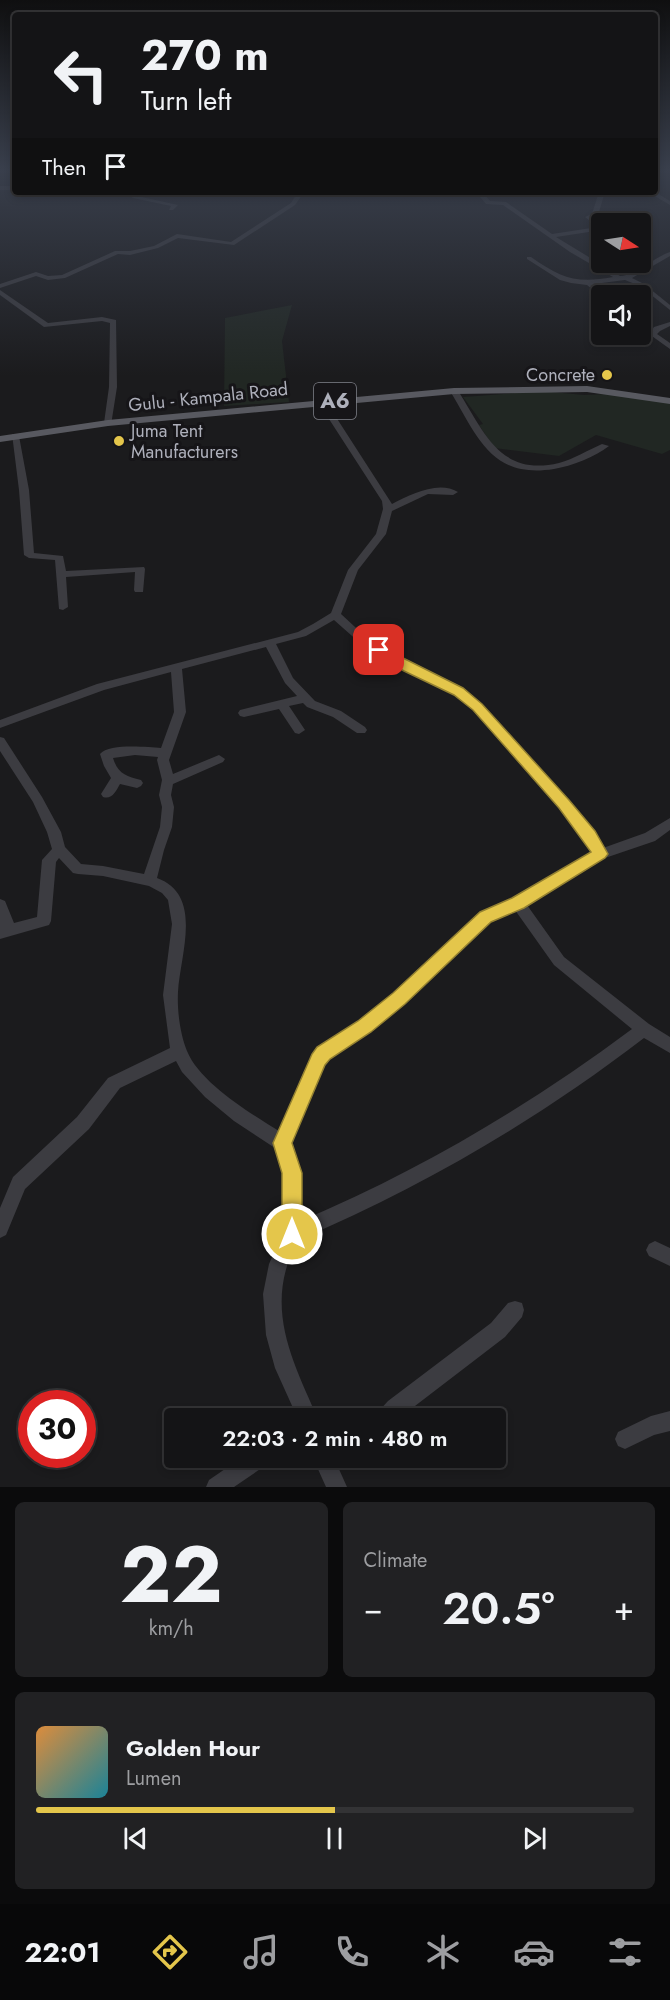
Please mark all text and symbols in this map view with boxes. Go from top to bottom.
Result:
text: 270 m [141,25,269,86]
icon: left [42,36,120,114]
text: Turn left [141,81,231,120]
icon: arrive [99,150,132,183]
text: Then [42,151,87,183]
north arrow [591,213,651,273]
map controls [591,213,651,345]
button: sound [591,285,651,345]
place label: Concrete [526,362,595,388]
marker: Concrete [600,368,614,382]
street label: Gulu - Kampala Road [127,376,289,418]
road number: A6 [314,383,356,419]
place label: Juma Tent Manufacturers [129,418,238,465]
marker: Juma Tent Manufacturers [112,434,126,448]
pin [353,624,404,675]
icon: arrive [362,633,395,666]
position arrow [260,1202,324,1266]
speed limit sign: 30 [18,1390,96,1468]
text: 22:03 · 2 min · 480 m [223,1422,447,1454]
text: 22 [120,1519,222,1631]
text: Climate [364,1546,427,1575]
text: 20.5° [442,1576,555,1641]
text: − [364,1585,383,1632]
text: + [614,1585,634,1632]
text: km/h [149,1614,194,1643]
text: Golden Hour [126,1732,260,1764]
text: Lumen [126,1764,182,1793]
icon: previous [119,1822,152,1855]
icon: pause [318,1822,351,1855]
icon: next [518,1822,551,1855]
icon: directions [149,1931,191,1973]
icon: music [240,1931,282,1973]
icon: phone [331,1931,373,1973]
icon: climate [422,1931,464,1973]
icon: car [513,1931,555,1973]
icon: filters [604,1931,646,1973]
text: 22:01 [24,1933,100,1972]

